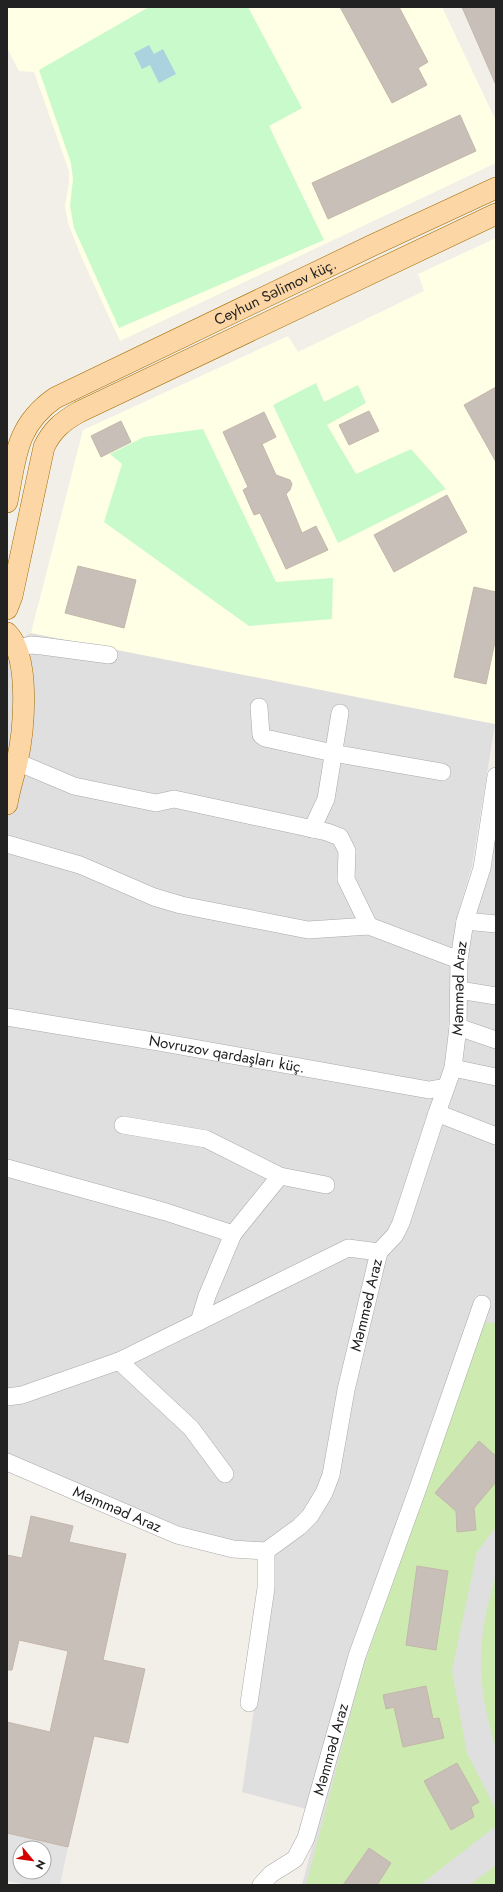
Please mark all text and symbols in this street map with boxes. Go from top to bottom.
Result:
street label: Ceyhun Səlimov küç. [210,253,340,331]
street label: Məmməd Araz [446,939,473,1037]
street label: Novruzov qardaşları küç. [147,1029,307,1079]
street label: Məmməd Araz [345,1256,388,1354]
street label: Məmməd Araz [69,1481,165,1538]
street label: Məmməd Araz [308,1701,354,1798]
north arrow [12,1840,52,1880]
text: N [32,1857,50,1873]

